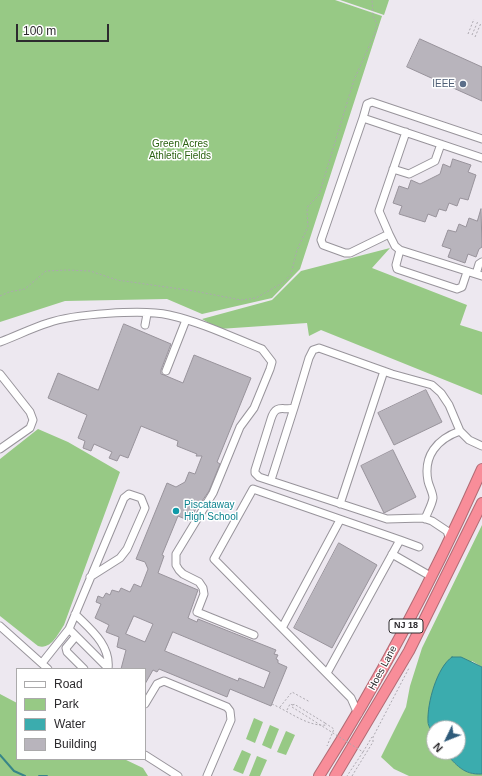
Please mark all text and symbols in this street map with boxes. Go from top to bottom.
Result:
scale bar [18,16,111,42]
text: 100 m [23,24,56,38]
place label: IEEE [432,78,455,90]
marker: IEEE [458,79,468,89]
park label: Green Acres Athletic Fields [149,138,211,162]
place label: Piscataway High School [184,499,238,522]
marker: Piscataway High School [171,506,181,516]
road number: NJ 18 [389,619,423,633]
street label: Hoes Lane [366,644,400,692]
legend [16,668,146,760]
text: Road [54,677,83,691]
text: Park [54,697,79,711]
text: Water [54,717,86,731]
north arrow [426,720,466,760]
text: Building [54,737,97,751]
text: N [431,741,445,755]

